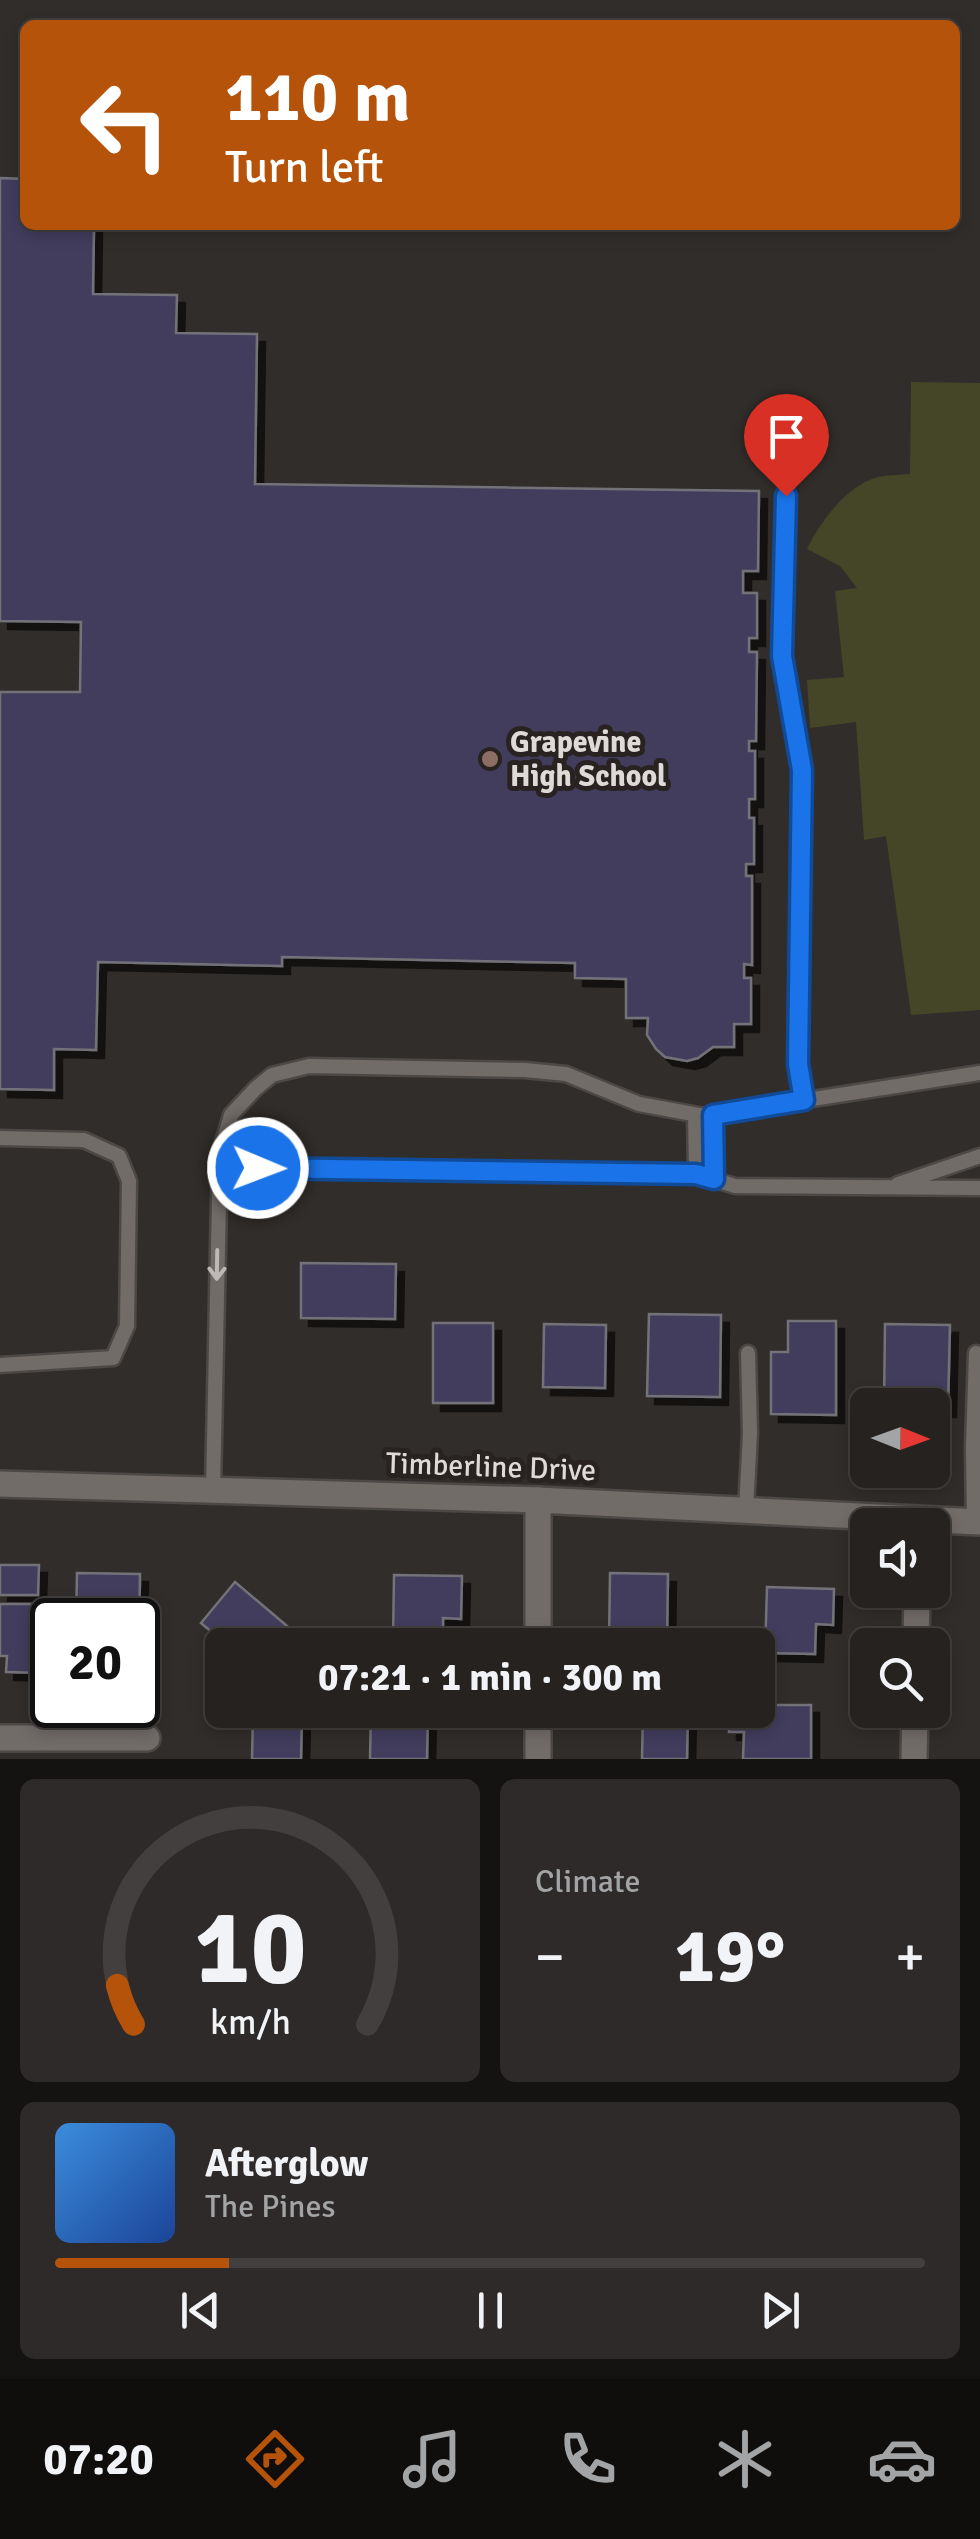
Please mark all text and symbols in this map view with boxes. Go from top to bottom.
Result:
text: 110 m [225,54,410,140]
icon: left [60,60,190,190]
text: Turn left [225,140,384,195]
pin [744,394,829,497]
icon: arrive [759,409,814,464]
place label: Grapevine High School [510,724,666,795]
marker: Grapevine High School [479,748,501,770]
position arrow [206,1116,310,1220]
one-way arrow [207,1249,226,1281]
north arrow [850,1388,950,1488]
map controls [850,1388,950,1728]
street label: Timberline Drive [385,1445,597,1489]
button: sound [850,1508,950,1608]
speed limit sign: 20 [30,1598,160,1728]
button: search [850,1628,950,1728]
text: 07:21 · 1 min · 300 m [318,1654,662,1701]
text: Climate [535,1862,641,1901]
text: 10 [194,1884,306,2012]
text: 19° [675,1910,786,2003]
text: − [535,1923,565,1991]
text: + [895,1923,925,1991]
text: km/h [210,2000,290,2044]
text: Afterglow [205,2140,368,2187]
text: The Pines [205,2187,336,2226]
icon: previous [173,2283,228,2338]
icon: pause [463,2283,518,2338]
icon: next [753,2283,808,2338]
icon: directions [240,2424,310,2494]
icon: music [397,2424,467,2494]
icon: phone [553,2424,623,2494]
icon: climate [710,2424,780,2494]
icon: car [867,2424,937,2494]
text: 07:20 [43,2432,154,2487]

